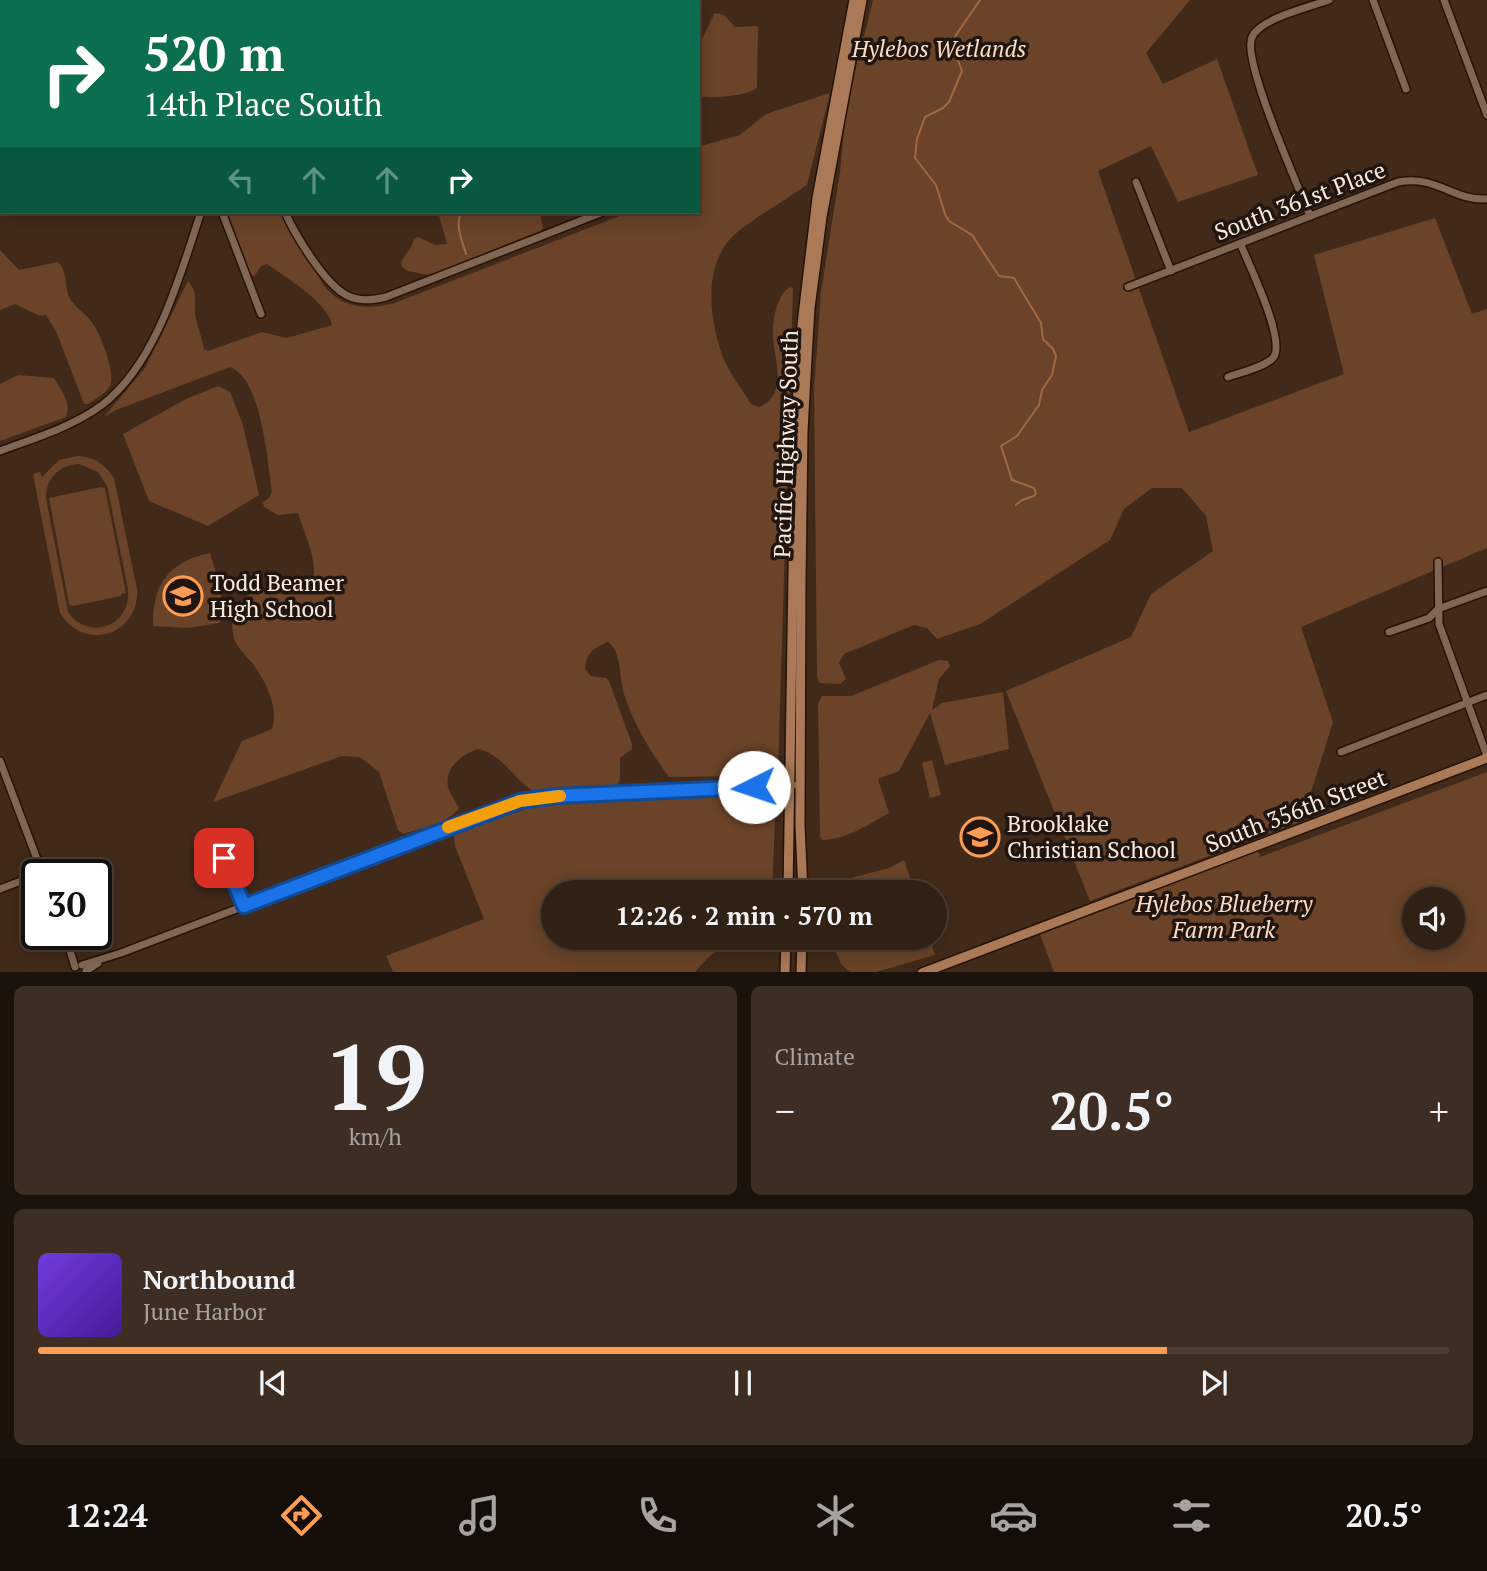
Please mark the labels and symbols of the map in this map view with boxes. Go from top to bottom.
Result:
park label: Hylebos Wetlands [851,33,1026,64]
street label: South 361st Place [1210,154,1390,247]
street label: Pacific Highway South [766,329,805,559]
place label: Todd Beamer High School [210,567,344,624]
school or university icon: Todd Beamer High School [162,575,204,617]
position arrow [717,750,791,824]
street label: South 356th Street [1201,762,1391,859]
place label: Brooklake Christian School [1007,808,1176,865]
school or university icon: Brooklake Christian School [959,816,1001,858]
pin [194,828,254,888]
speed limit sign: 30 [21,859,112,950]
park label: Hylebos Blueberry Farm Park [1135,888,1313,945]

